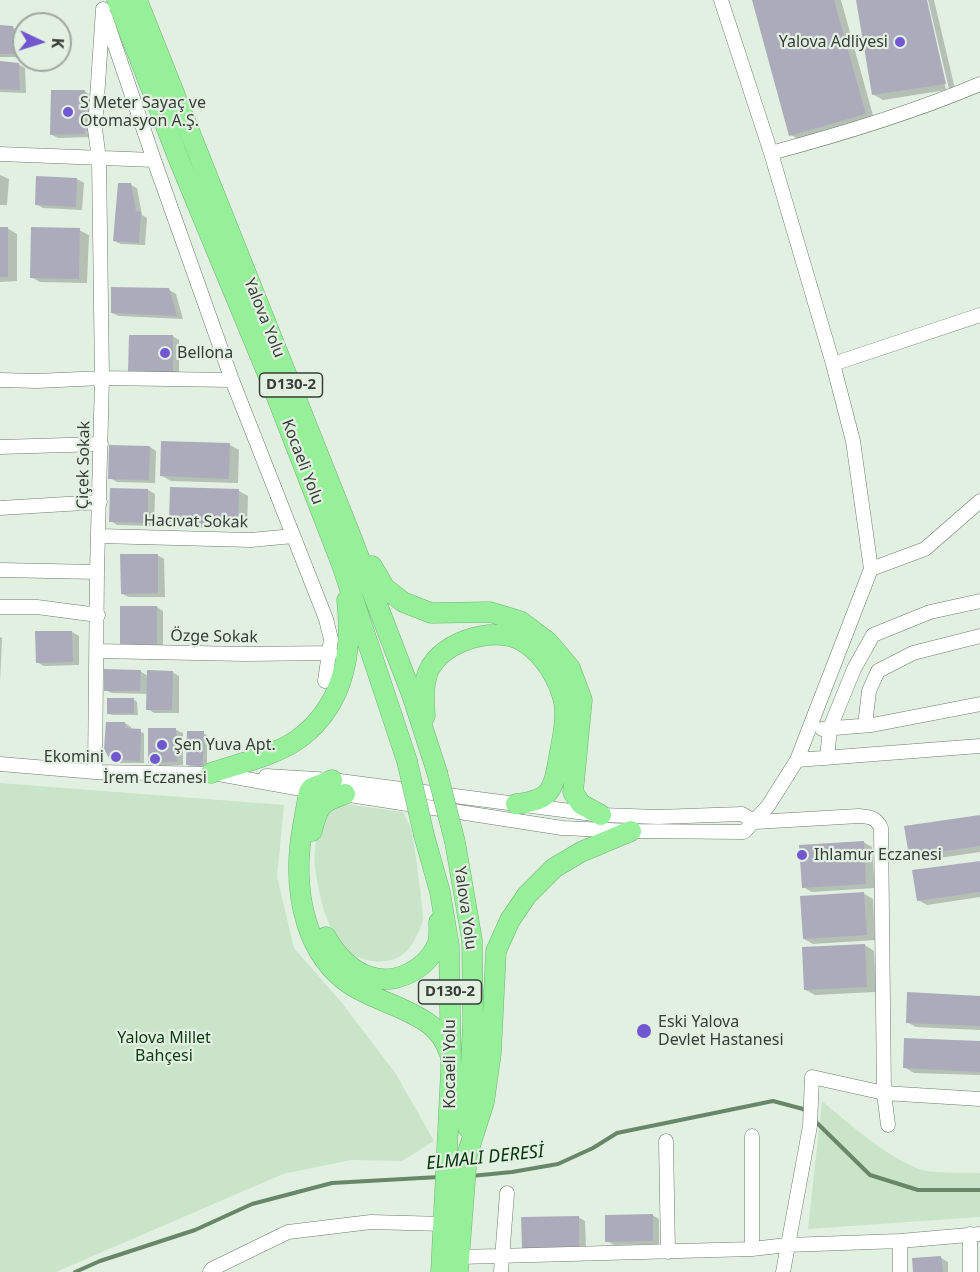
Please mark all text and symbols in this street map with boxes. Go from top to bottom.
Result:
north arrow [12,12,72,72]
place label: Yalova Adliyesi [779,32,888,52]
marker: Yalova Adliyesi [893,35,907,49]
text: K [47,37,69,49]
place label: S Meter Sayaç ve Otomasyon A.Ş. [80,93,206,131]
marker: S Meter Sayaç ve Otomasyon A.Ş. [61,105,75,119]
street label: Yalova Yolu [239,275,289,361]
place label: Bellona [177,343,233,363]
marker: Bellona [158,346,172,360]
road number: D130-2 [260,373,322,397]
street label: Kocaeli̇ Yolu [277,417,327,507]
street label: Çiçek Sokak [74,421,94,509]
street label: Hacıvat Sokak [144,511,248,533]
street label: Özge Sokak [170,627,258,647]
place label: Şen Yuva Apt. [174,735,276,755]
marker: Şen Yuva Apt. [155,738,169,752]
place label: Ekomini [44,747,104,767]
marker: Ekomini [109,750,123,764]
marker: İrem Eczanesi [148,752,162,766]
place label: İrem Eczanesi [103,768,207,788]
place label: Ihlamur Eczanesi [814,845,942,865]
marker: Ihlamur Eczanesi [795,848,809,862]
street label: Yalova Yolu [450,865,480,951]
road number: D130-2 [418,980,482,1004]
place label: Eski Yalova Devlet Hastanesi [658,1012,784,1050]
street label: Kocaeli̇ Yolu [440,1019,460,1109]
marker: Eski Yalova Devlet Hastanesi [635,1022,653,1040]
park label: Yalova Millet Bahçesi [117,1028,211,1066]
water label: ELMALI DERESİ [425,1141,545,1175]

